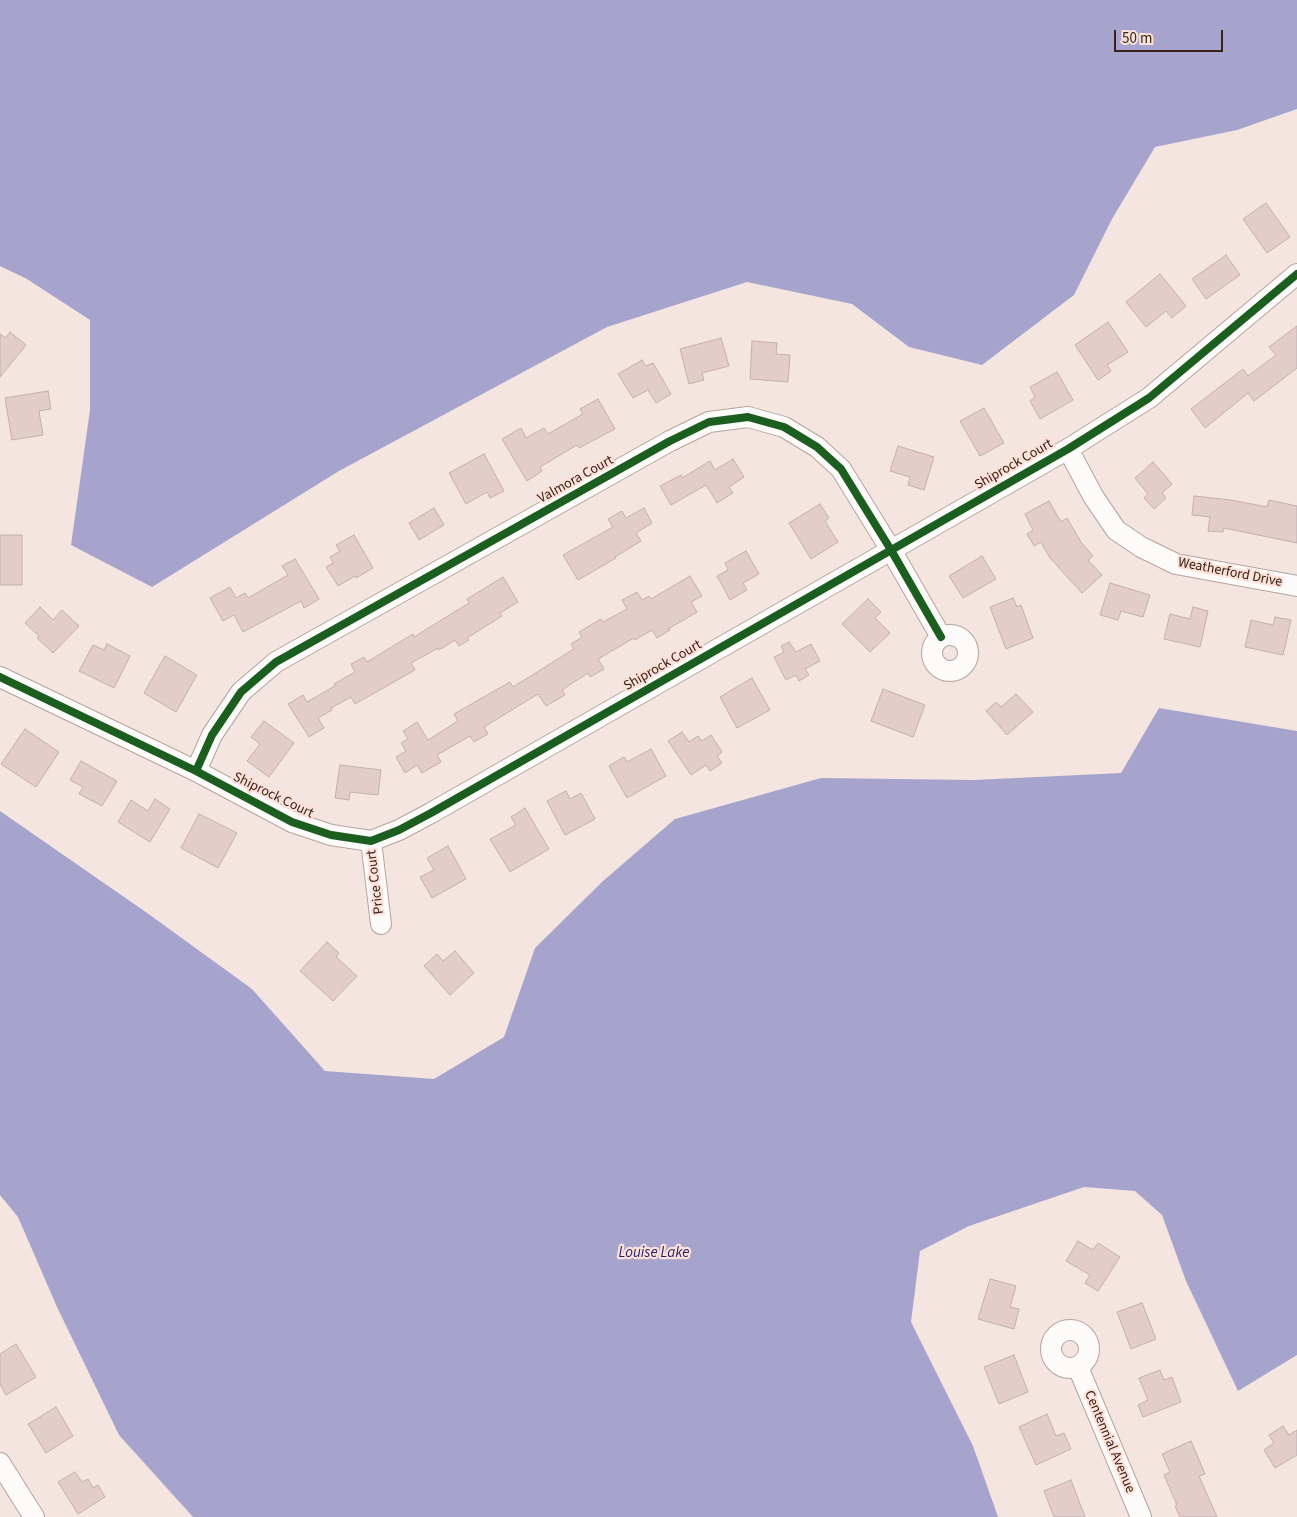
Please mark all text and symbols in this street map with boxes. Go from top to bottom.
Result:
scale bar [1117,20,1226,52]
text: 50 m [1122,28,1152,49]
street label: Shiprock Court [972,436,1056,494]
street label: Valmora Court [535,452,617,508]
street label: Weatherford Drive [1176,555,1284,591]
street label: Shiprock Court [621,637,705,695]
street label: Shiprock Court [230,769,316,823]
street label: Price Court [364,849,388,915]
water label: Louise Lake [619,1245,689,1263]
street label: Centennial Avenue [1080,1388,1138,1496]

